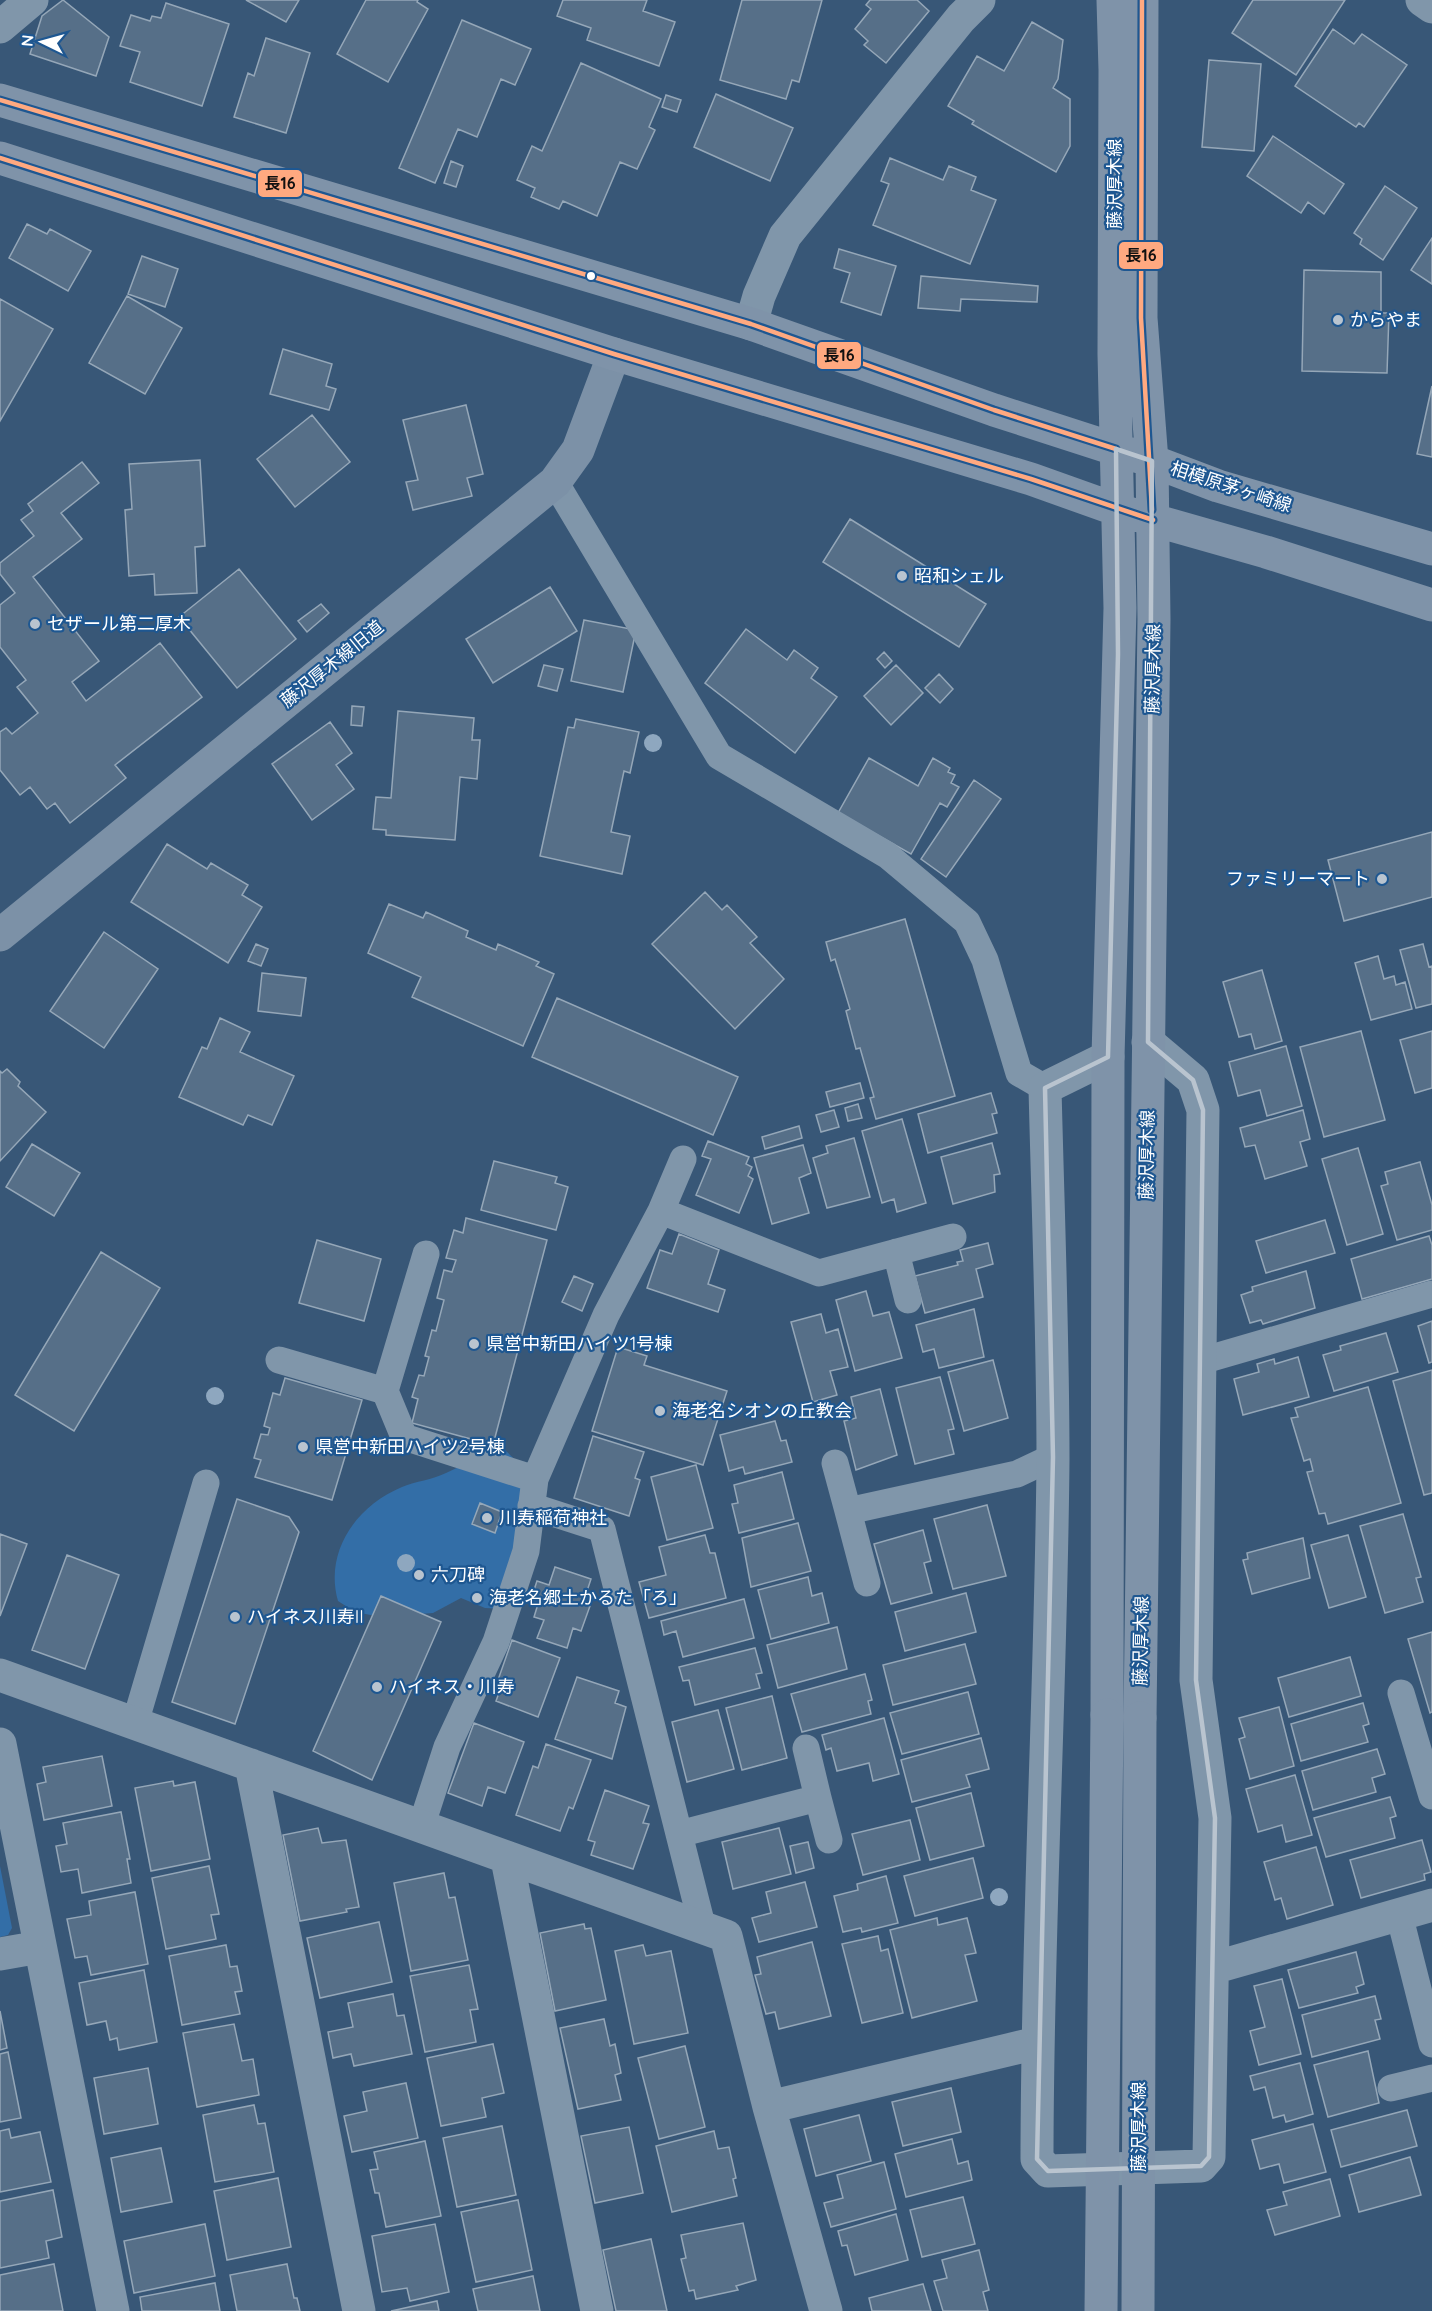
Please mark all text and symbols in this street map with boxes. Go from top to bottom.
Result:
north arrow [12,12,72,72]
text: N [17,34,38,47]
street label: 藤沢厚木線 [1103,139,1126,229]
line badge: 長16 [257,169,303,198]
text: 長16 [264,173,296,193]
line badge: 長16 [1118,241,1164,270]
text: 長16 [1125,245,1157,265]
unlabelled marker [585,270,597,282]
place label: からやま [1350,308,1422,331]
marker: からやま [1331,313,1345,327]
line badge: 長16 [816,341,862,370]
text: 長16 [823,345,855,365]
street label: 相模原茅ヶ崎線 [1168,456,1295,517]
place label: 昭和シェル [914,564,1004,587]
marker: 昭和シェル [895,569,909,583]
place label: セザール第二厚木 [47,612,191,635]
street label: 藤沢厚木線旧道 [275,615,388,712]
marker: セザール第二厚木 [28,617,42,631]
street label: 藤沢厚木線 [1140,624,1165,714]
place label: ファミリーマート [1226,867,1370,890]
marker: ファミリーマート [1375,872,1389,886]
street label: 藤沢厚木線 [1134,1110,1159,1200]
place label: 県営中新田ハイツ1号棟 [486,1332,672,1355]
marker: 県営中新田ハイツ1号棟 [467,1337,481,1351]
place label: 海老名シオンの丘教会 [672,1399,852,1422]
marker: 海老名シオンの丘教会 [653,1404,667,1418]
place label: 県営中新田ハイツ2号棟 [315,1435,505,1458]
marker: 県営中新田ハイツ2号棟 [296,1440,310,1454]
place label: 川寿稲荷神社 [499,1506,607,1529]
marker: 川寿稲荷神社 [480,1511,494,1525]
place label: 六刀碑 [431,1563,485,1586]
marker: 六刀碑 [412,1568,426,1582]
place label: 海老名郷土かるた「ろ」 [489,1586,687,1609]
marker: 海老名郷土かるた「ろ」 [470,1591,484,1605]
street label: 藤沢厚木線 [1128,1596,1153,1686]
place label: ハイネス川寿II [247,1605,364,1628]
marker: ハイネス川寿II [228,1610,242,1624]
place label: ハイネス・川寿 [389,1675,515,1698]
marker: ハイネス・川寿 [370,1680,384,1694]
street label: 藤沢厚木線 [1127,2082,1150,2172]

